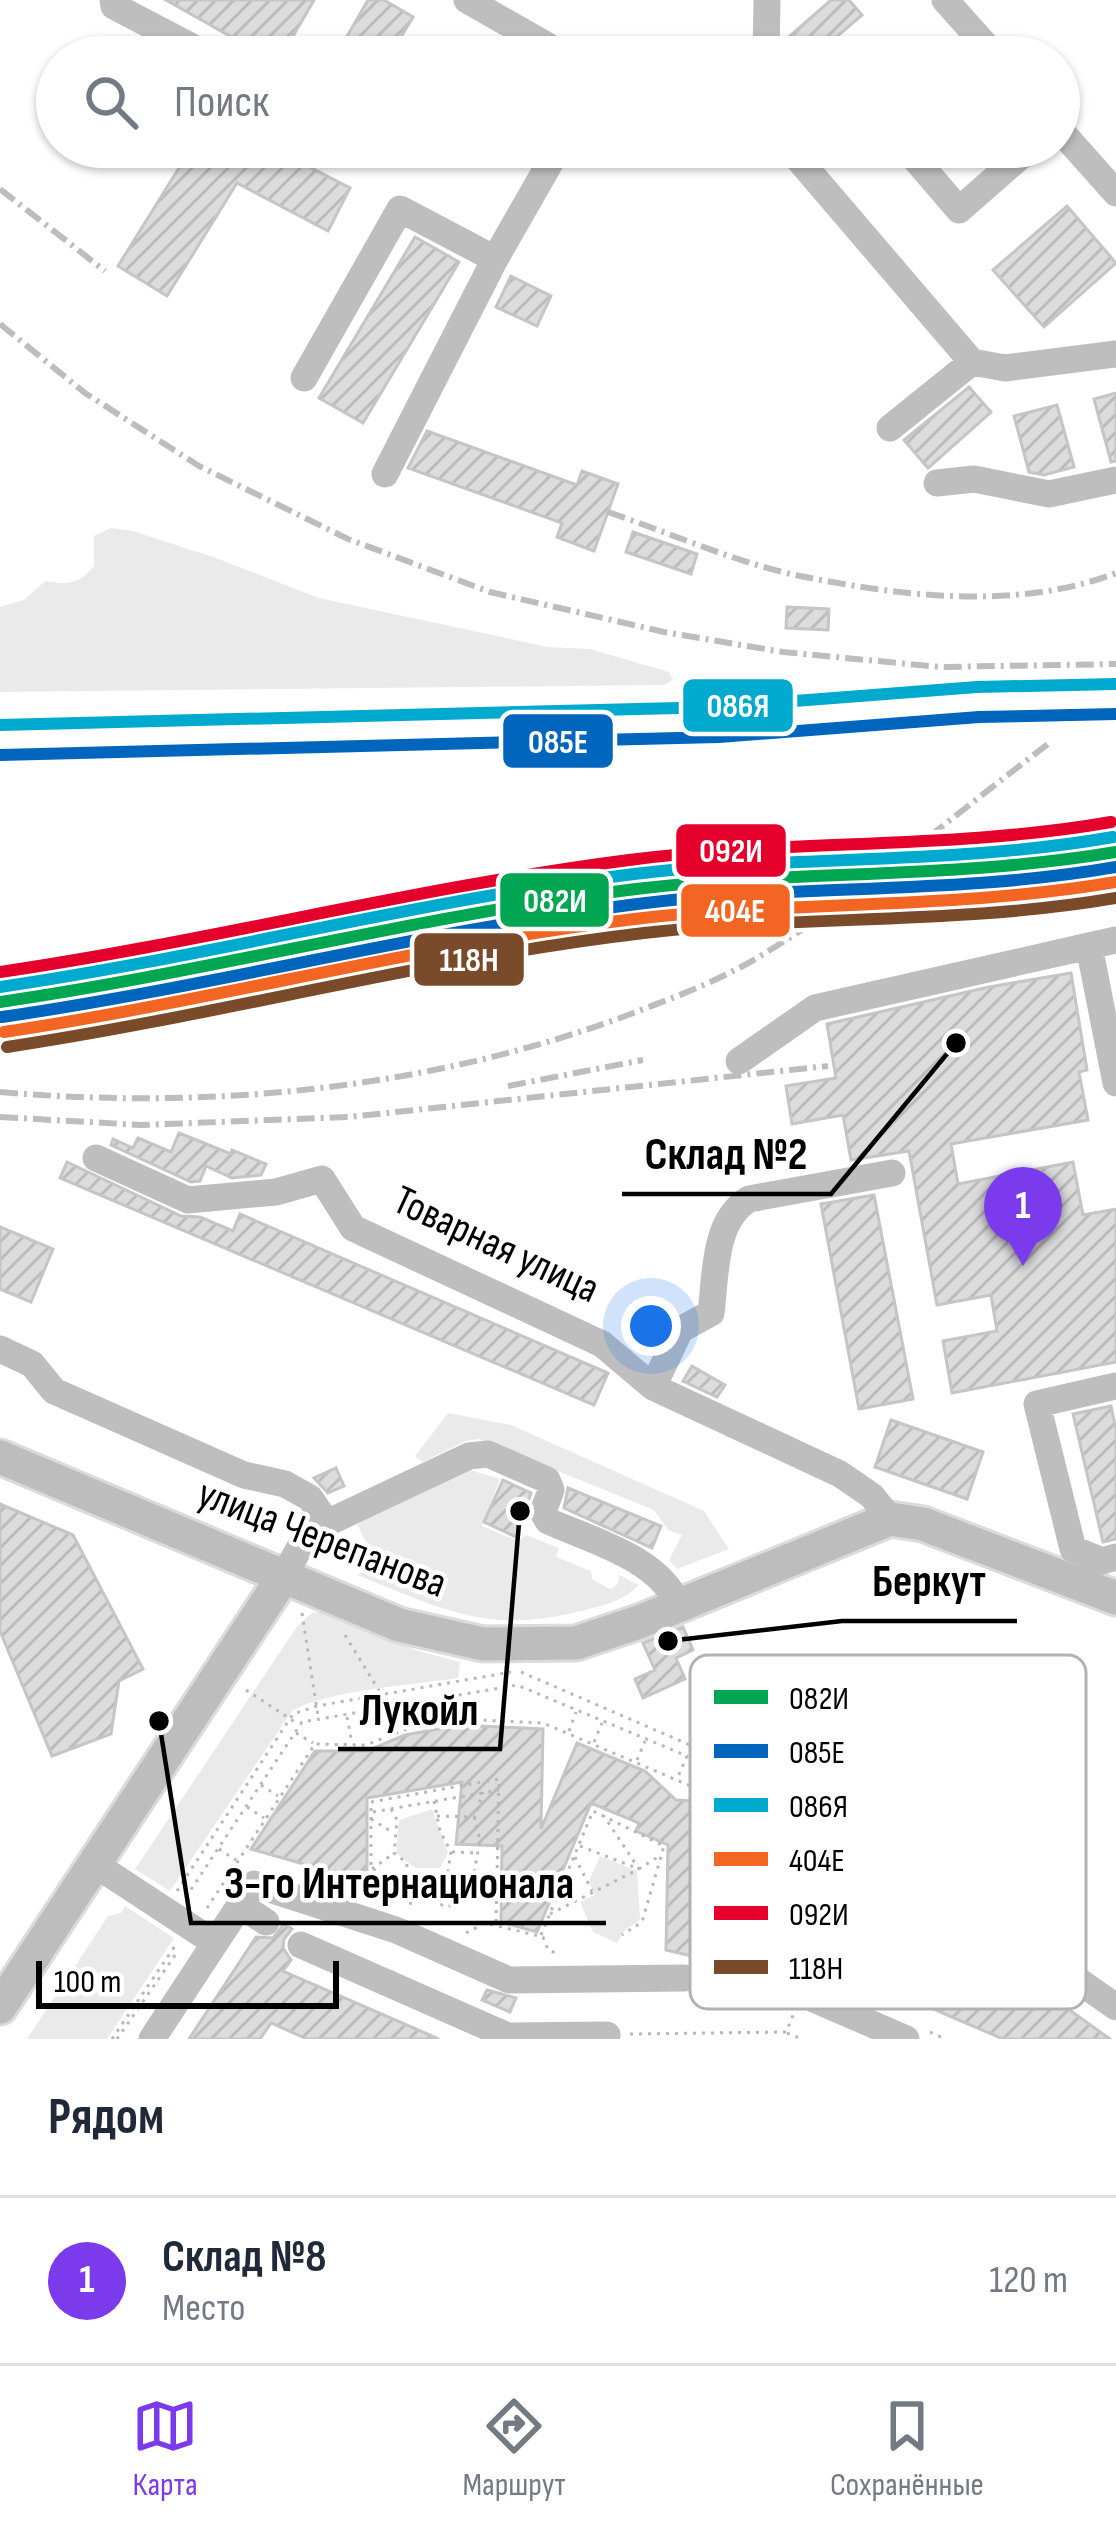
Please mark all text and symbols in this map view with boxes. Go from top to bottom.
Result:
search box [36,36,1080,168]
icon: search [78,69,144,135]
text: Поиск [174,75,269,130]
line badge: 086Я [681,677,795,734]
text: 086Я [707,687,769,727]
line badge: 085Е [501,712,615,770]
text: 085Е [528,723,588,763]
line badge: 092И [674,822,788,879]
text: 092И [699,832,763,872]
line badge: 082И [498,871,611,929]
text: 082И [523,882,587,922]
line badge: 404Е [679,882,792,939]
text: 404Е [705,892,765,932]
line badge: 118Н [412,931,526,988]
text: 118Н [439,941,499,981]
callout: Склад №2 [622,1113,831,1194]
text: Склад №2 [645,1128,807,1183]
pin: 1 [984,1167,1062,1266]
street label: Товарная улица [385,1175,607,1315]
your location [621,1296,681,1356]
street label: улица Черепанова [190,1468,454,1610]
callout: Беркут [842,1540,1017,1621]
text: Беркут [872,1555,986,1610]
legend [690,1655,1086,2009]
callout: Лукойл [338,1668,500,1749]
text: 082И [789,1679,849,1719]
text: Лукойл [360,1684,479,1739]
text: 085Е [789,1733,845,1773]
text: 086Я [789,1787,848,1827]
text: 404Е [789,1841,845,1881]
callout: 3-го Интернационала [191,1842,606,1923]
text: 3-го Интернационала [224,1857,574,1912]
text: 092И [789,1895,849,1935]
text: 118Н [789,1949,843,1989]
scale bar [36,1955,339,2008]
text: 100 m [54,1962,121,2002]
text: Рядом [48,2087,164,2148]
text: Склад №8 [162,2230,326,2285]
text: 1 [79,2257,95,2304]
text: 120 m [989,2257,1068,2304]
text: Место [162,2285,246,2332]
tab: Карта [132,2393,198,2505]
tab: Маршрут [462,2393,566,2505]
tab: Сохранённые [830,2393,984,2505]

